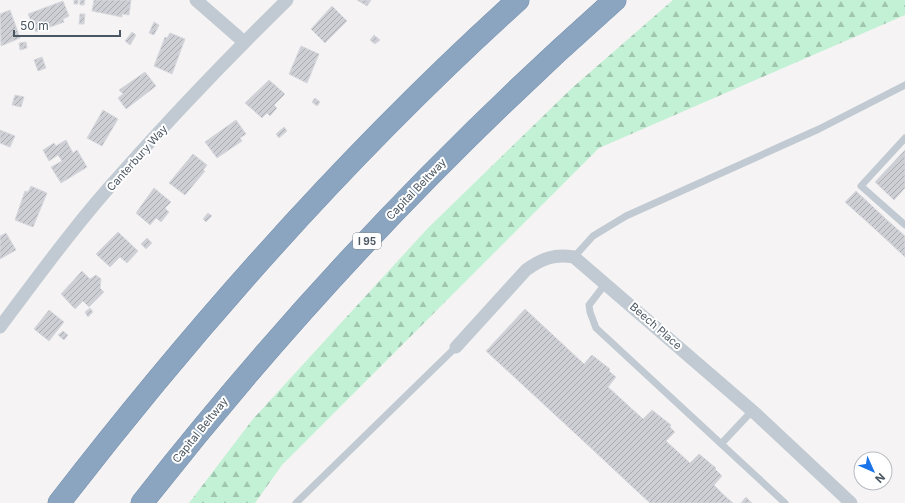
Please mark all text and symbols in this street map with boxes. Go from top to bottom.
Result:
scale bar [14,12,120,38]
text: 50 m [20,18,49,33]
street label: Canterbury Way [104,122,170,194]
street label: Capital Beltway [383,155,449,223]
road number: I 95 [353,233,381,249]
street label: Beech Place [627,300,685,352]
street label: Capital Beltway [169,394,231,466]
north arrow [853,451,893,491]
text: N [872,470,888,486]

